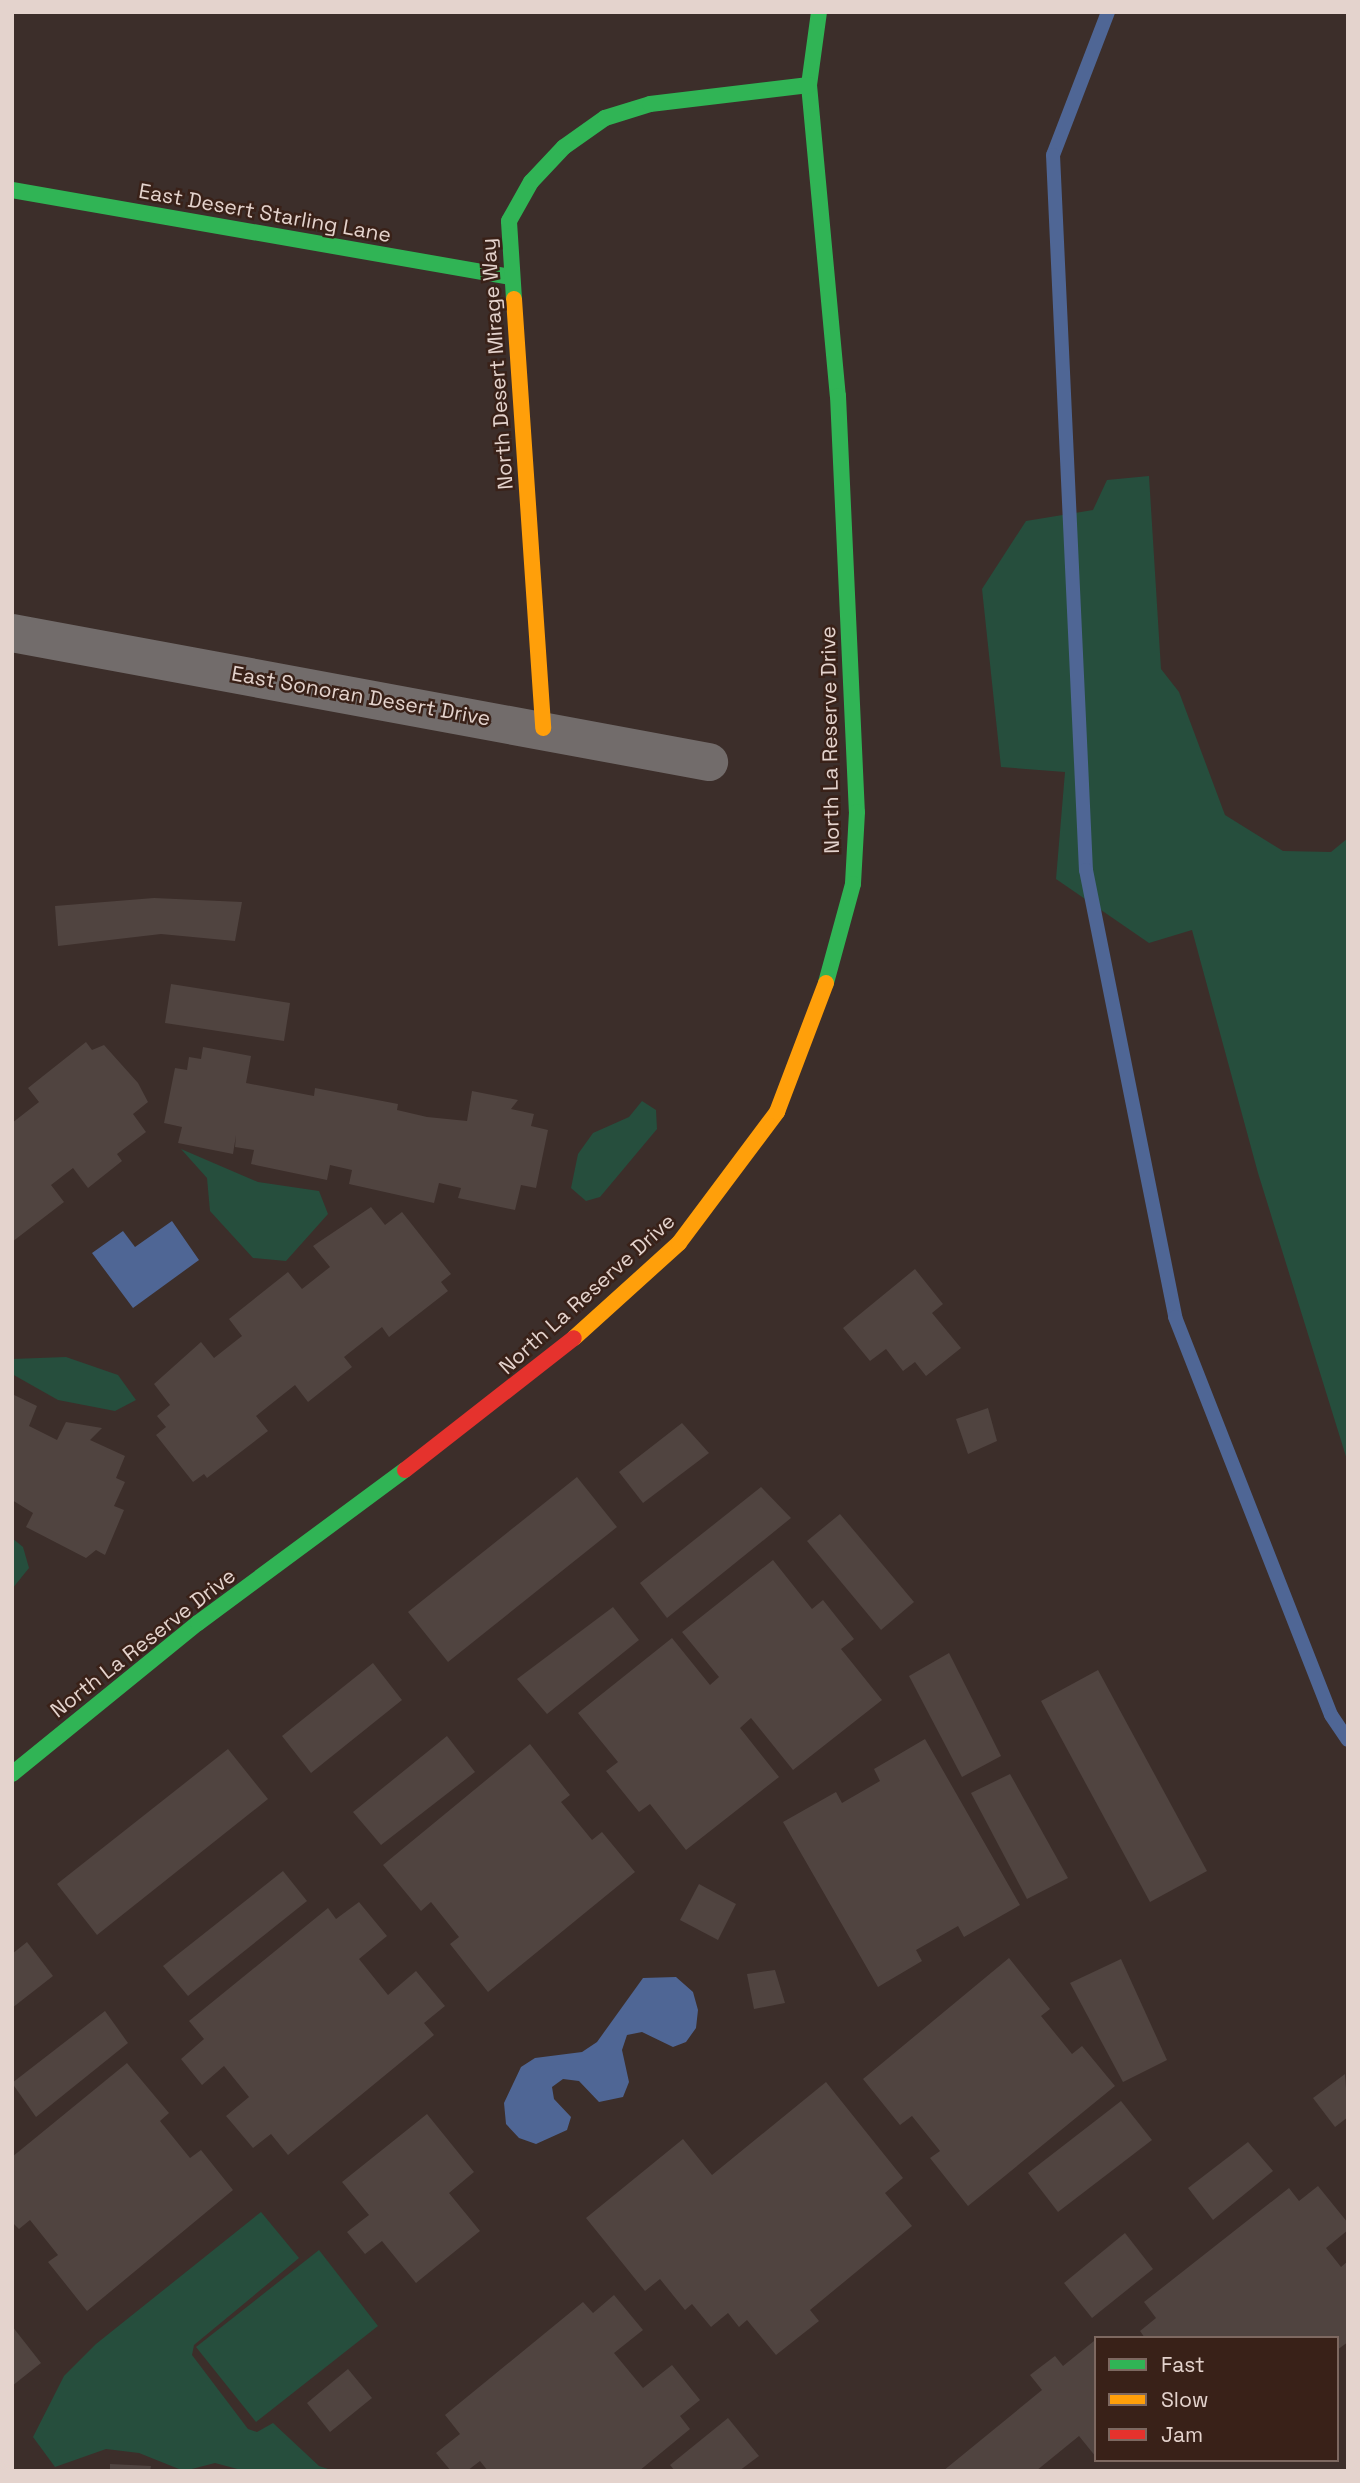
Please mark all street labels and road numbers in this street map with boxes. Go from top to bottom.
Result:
street label: East Desert Starling Lane [137,178,393,248]
street label: North Desert Mirage Way [476,237,518,491]
street label: North La Reserve Drive [815,626,845,854]
street label: East Sonoran Desert Drive [230,661,492,731]
street label: North La Reserve Drive [494,1208,680,1380]
street label: North La Reserve Drive [45,1563,241,1723]

